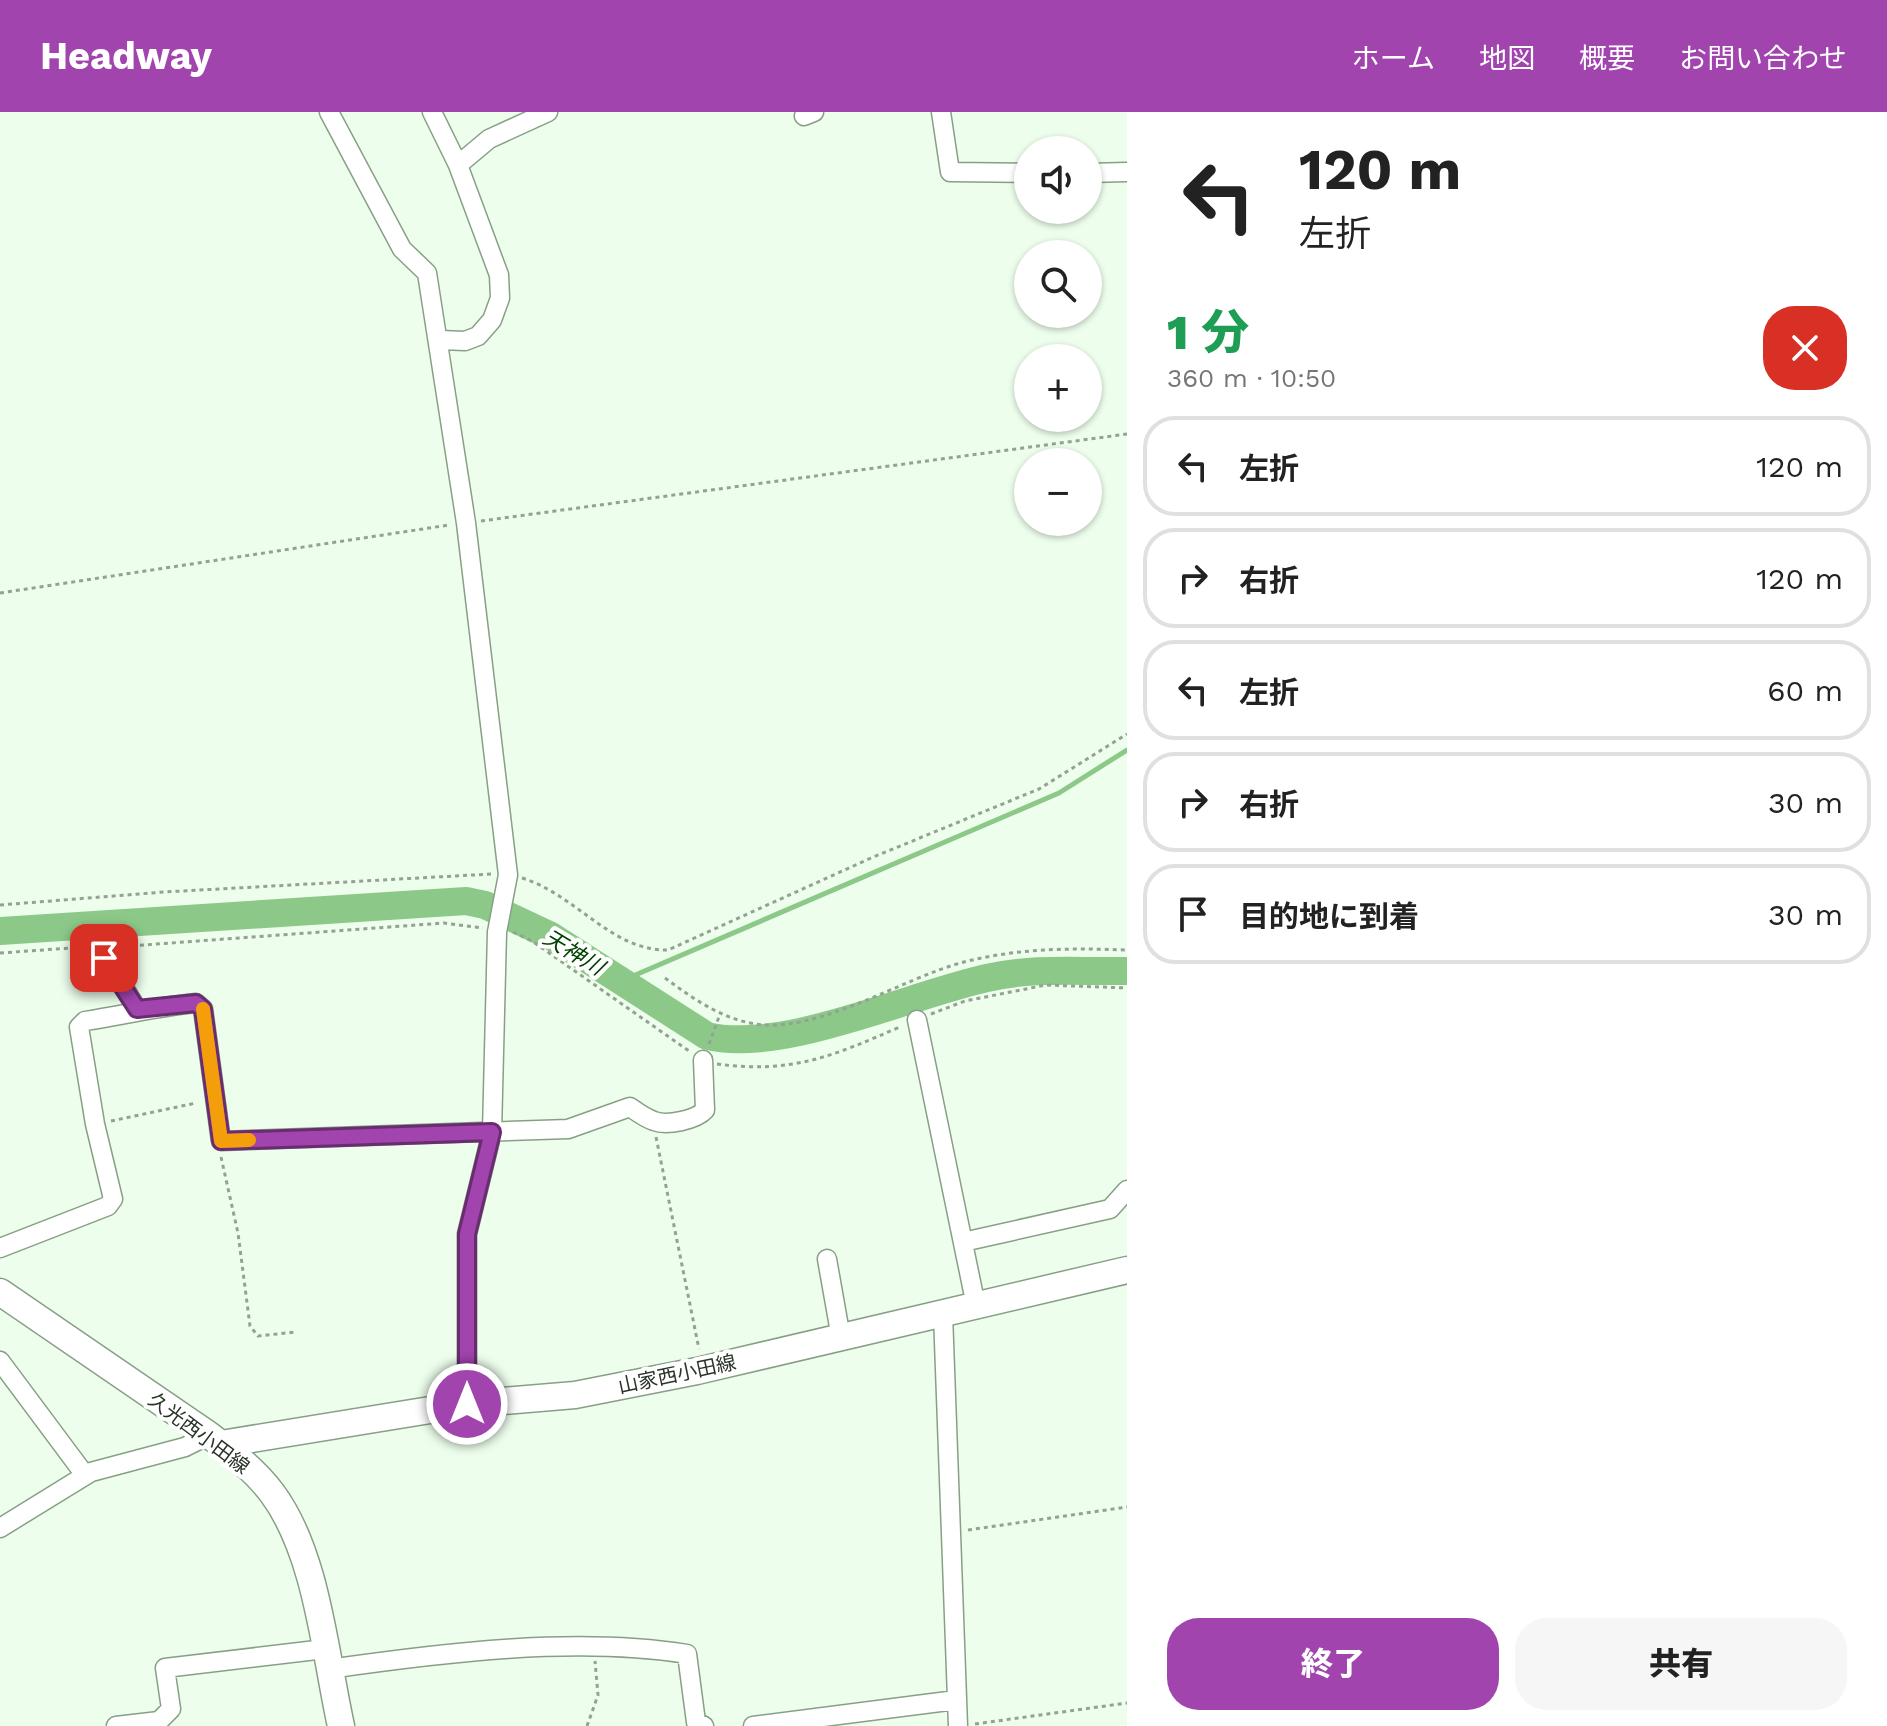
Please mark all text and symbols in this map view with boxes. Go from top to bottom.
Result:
text: Headway [40,34,212,78]
text: ホーム [1352,42,1435,75]
text: 地図 [1479,42,1535,75]
text: 概要 [1579,42,1635,75]
text: お問い合わせ [1679,42,1847,75]
map controls [1014,136,1102,536]
button: sound [1014,136,1102,224]
text: 120 m [1299,137,1461,203]
icon: left [1167,144,1271,248]
text: 左折 [1299,213,1371,255]
button: search [1014,240,1102,328]
text: 1 分 [1167,304,1249,361]
button: close [1763,306,1847,390]
button: + [1014,344,1102,432]
text: 360 m · 10:50 [1167,363,1336,393]
icon: left [1171,444,1215,488]
button: − [1014,448,1102,536]
text: 120 m [1756,449,1843,484]
text: 左折 [1239,451,1299,486]
icon: right [1171,556,1215,600]
text: 120 m [1756,561,1843,596]
text: 右折 [1239,563,1299,598]
icon: left [1171,668,1215,712]
text: 60 m [1767,673,1843,708]
text: 左折 [1239,675,1299,710]
icon: right [1171,780,1215,824]
text: 30 m [1768,785,1843,820]
text: 右折 [1239,787,1299,822]
icon: arrive [1171,892,1215,936]
text: 30 m [1768,897,1843,932]
text: 目的地に到着 [1239,899,1419,934]
pin [70,924,138,992]
water label: 天神川 [539,925,610,981]
icon: arrive [82,936,126,980]
street label: 山家西小田線 [616,1350,738,1398]
position arrow [425,1362,509,1446]
street label: 久光西小田線 [144,1387,254,1479]
button: 終了 [1167,1618,1499,1710]
button: 共有 [1515,1618,1847,1710]

